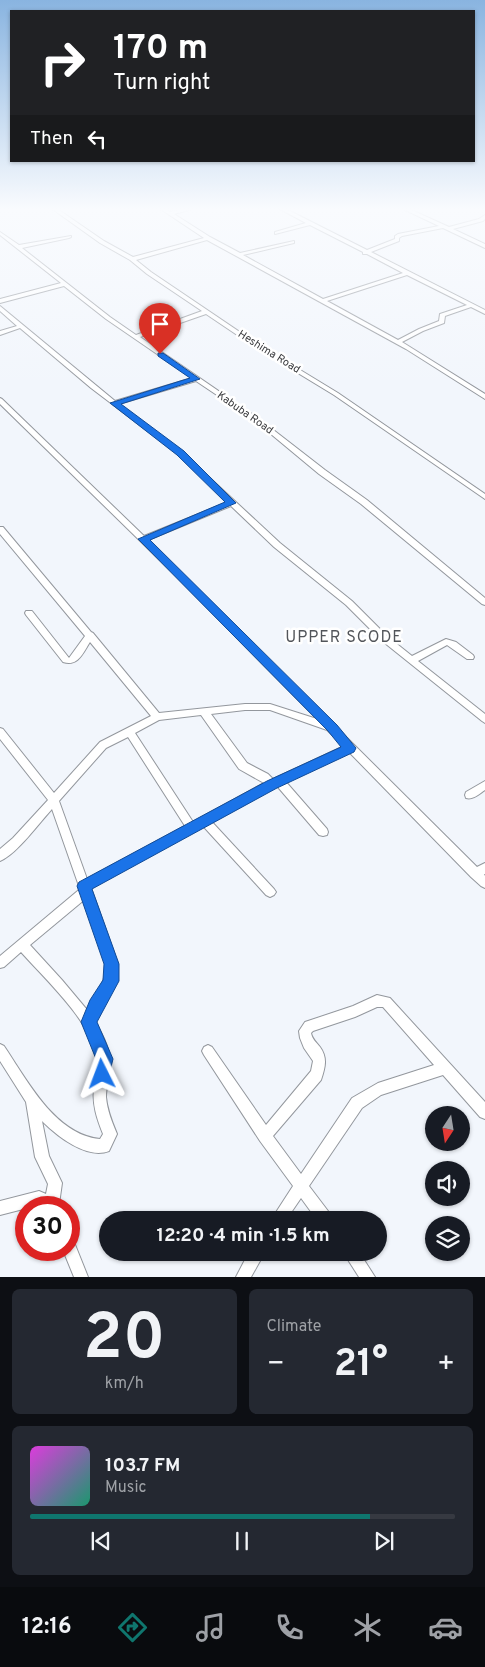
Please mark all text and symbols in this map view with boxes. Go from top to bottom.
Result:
text: 170 m [113,27,208,71]
icon: right [30,30,95,95]
text: Turn right [113,70,210,97]
icon: left [83,125,111,153]
text: Then [30,127,73,151]
pin [139,303,181,354]
icon: arrive [146,310,174,338]
street label: Heshima Road [235,327,303,377]
street label: Kabuba Road [214,388,276,438]
district label: UPPER SCODE [285,628,403,648]
position arrow [75,1047,127,1099]
north arrow [425,1106,470,1151]
map controls [425,1106,470,1261]
button: sound [425,1161,470,1206]
speed limit sign: 30 [15,1196,80,1261]
button: layers [425,1216,470,1261]
text: 12:20 · 4 min · 1.5 km [156,1224,330,1248]
text: 20 [83,1300,166,1382]
text: Climate [267,1317,321,1337]
text: 21° [334,1341,388,1390]
text: − [267,1347,285,1383]
text: + [437,1347,455,1383]
text: km/h [105,1374,144,1394]
text: 103.7 FM [105,1454,180,1478]
text: Music [105,1478,146,1498]
icon: previous [87,1527,115,1555]
icon: pause [228,1527,256,1555]
icon: next [370,1527,398,1555]
icon: directions [115,1610,150,1645]
icon: music [193,1610,228,1645]
icon: phone [272,1610,307,1645]
icon: climate [350,1610,385,1645]
icon: car [428,1610,463,1645]
text: 12:16 [22,1614,72,1641]

